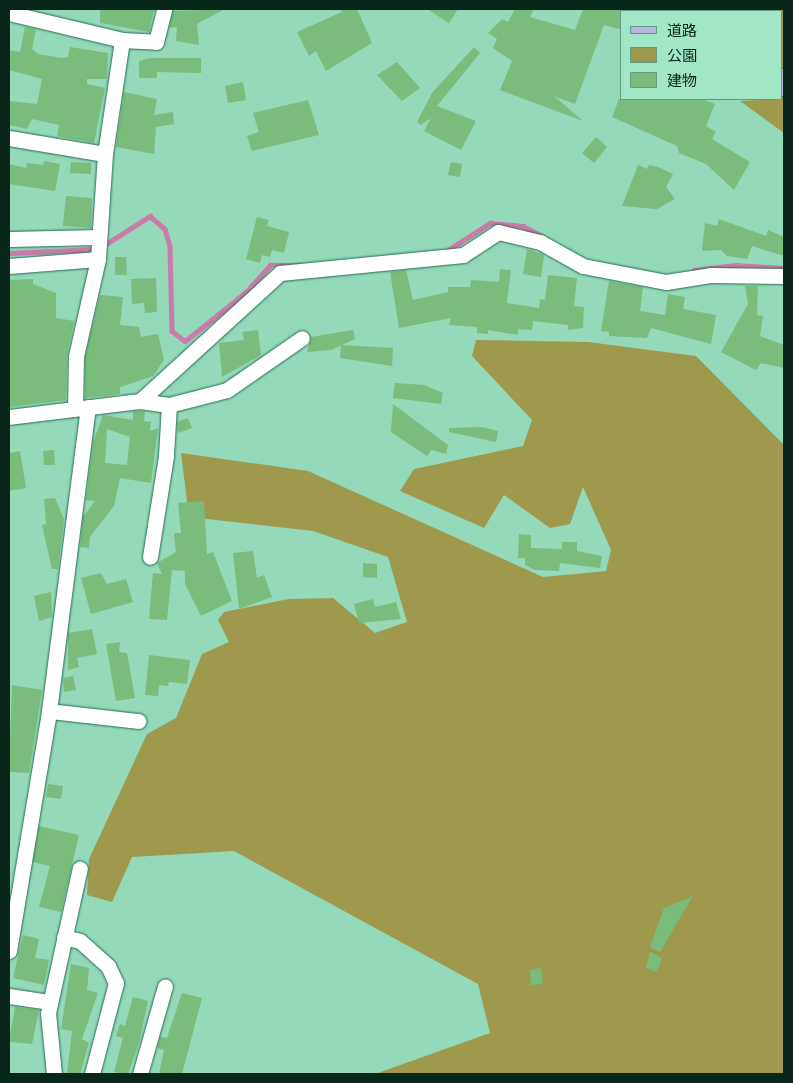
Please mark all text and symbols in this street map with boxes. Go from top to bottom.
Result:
legend [620,10,783,100]
text: 道路 [667,22,697,40]
text: 公園 [667,47,697,65]
text: 建物 [667,72,697,90]

